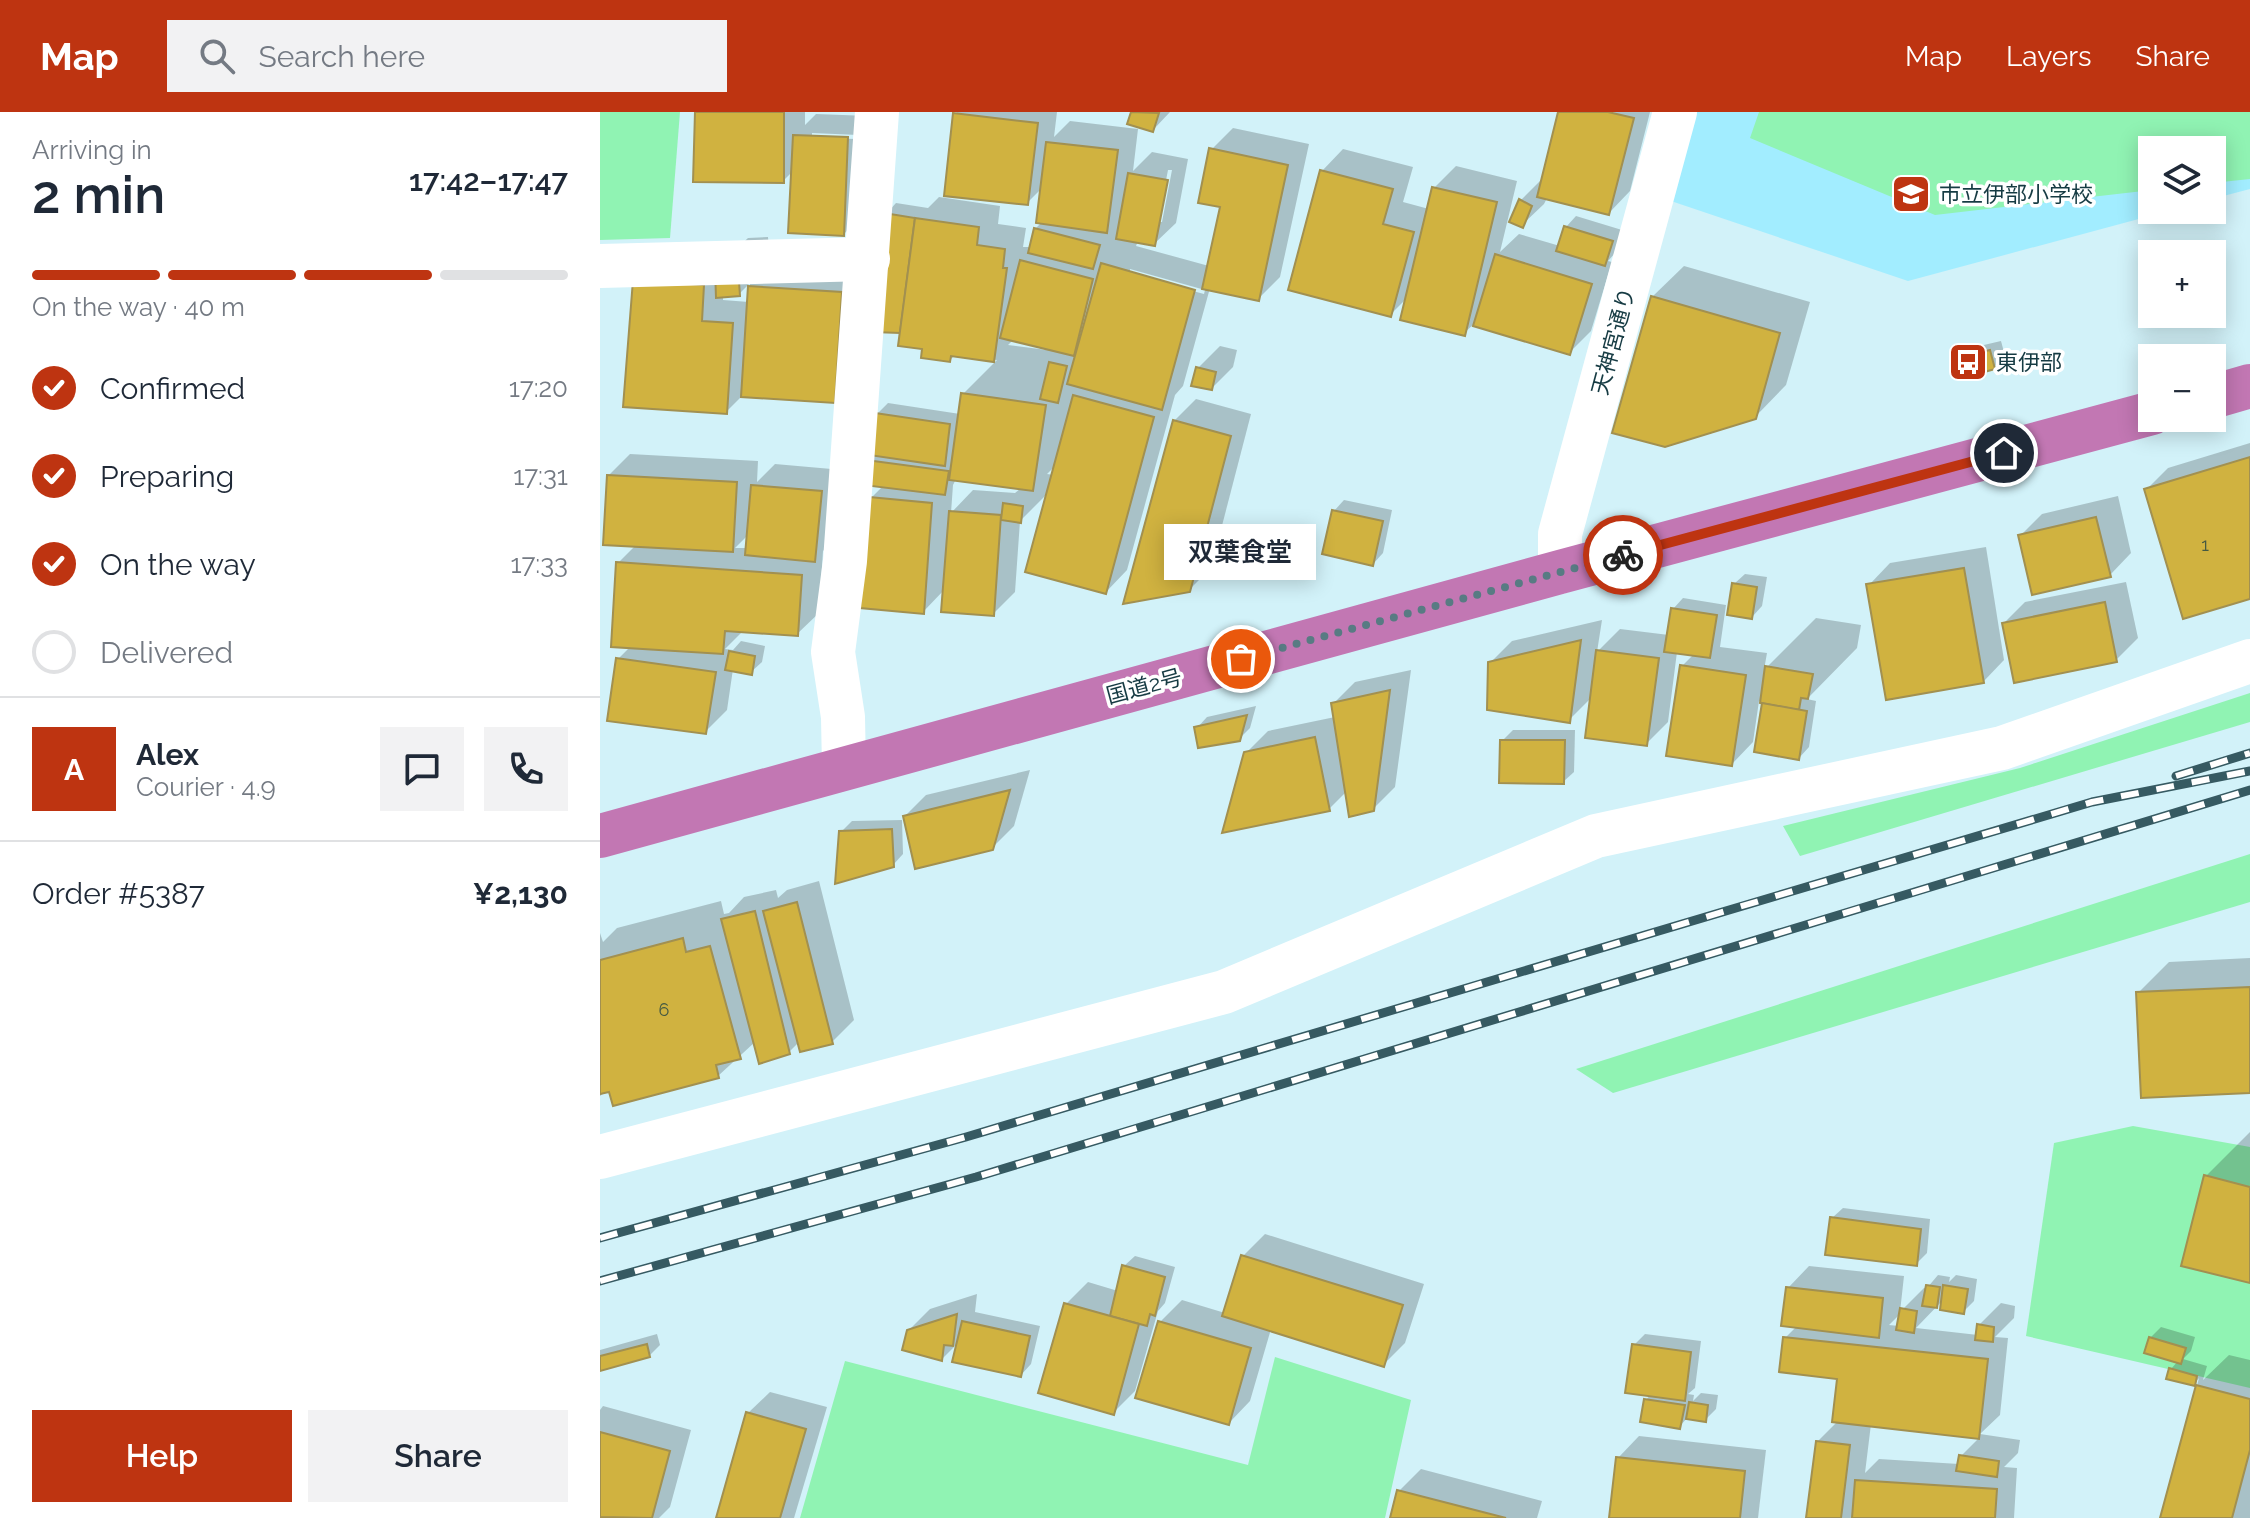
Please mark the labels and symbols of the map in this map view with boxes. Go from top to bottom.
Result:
school or university icon: 市立伊部小学校 [1890,173,1932,215]
place label: 市立伊部小学校 [1939,181,2093,207]
street label: 天神宮通り [1586,285,1640,397]
bus stop icon: 東伊部 [1947,341,1989,383]
place label: 東伊部 [1996,349,2062,375]
pin [1970,419,2038,487]
courier [1583,515,1663,595]
callout: 双葉食堂 [1165,523,1317,579]
house number: 1 [2201,534,2209,555]
pin [1207,625,1275,693]
street label: 国道2号 [1103,663,1185,709]
house number: 6 [659,999,670,1020]

